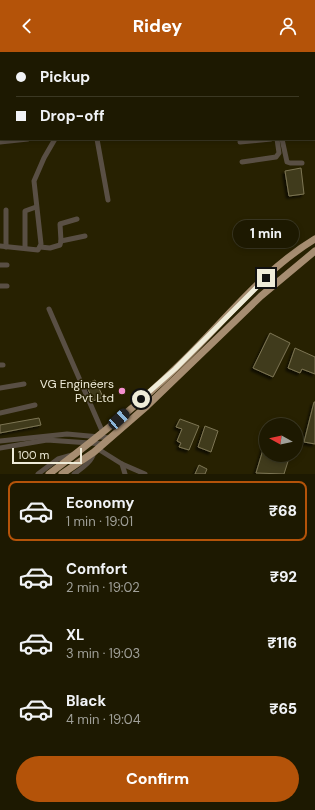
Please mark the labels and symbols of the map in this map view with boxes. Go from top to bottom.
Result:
callout: 1 min [233,220,299,248]
route end [257,269,275,287]
place label: VG Engineers Pvt Ltd [40,376,114,406]
marker: VG Engineers Pvt Ltd [117,386,127,396]
route start [132,390,150,408]
car [106,407,132,431]
north arrow [259,418,303,462]
scale bar [12,446,82,465]

